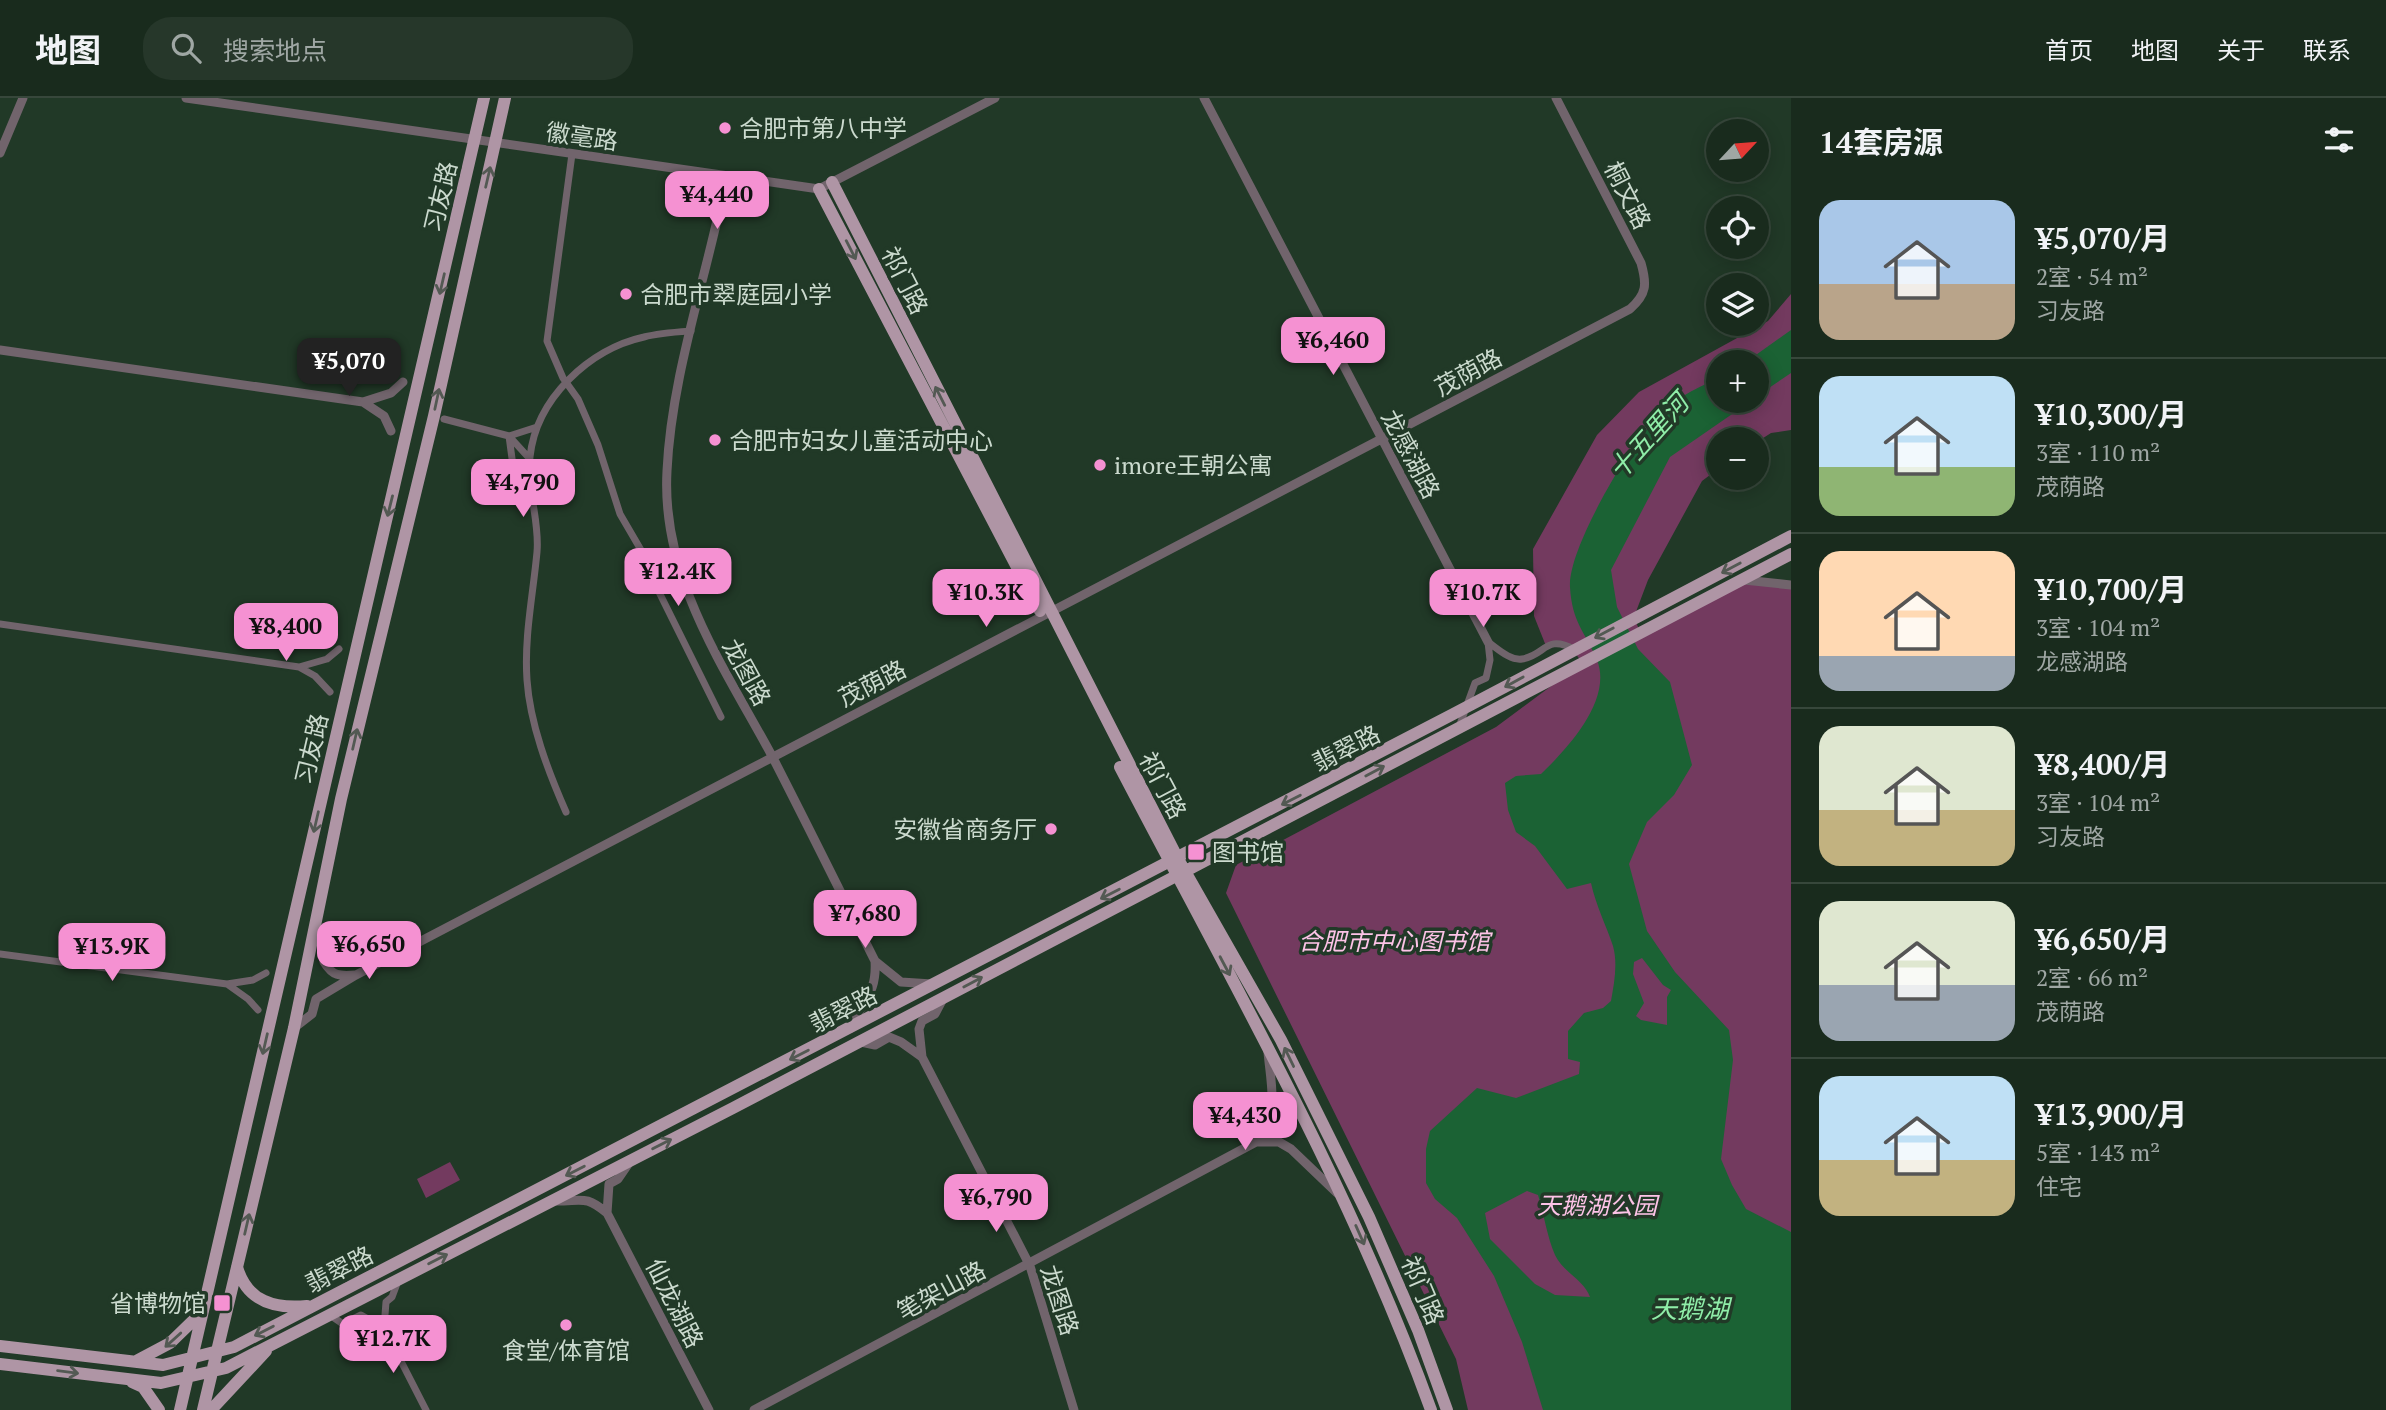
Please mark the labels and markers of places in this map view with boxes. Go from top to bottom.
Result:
place label: 合肥市第八中学 [739,112,907,144]
marker: 合肥市第八中学 [717,120,733,136]
pin: ¥4,440 [660,172,774,231]
place label: 合肥市翠庭园小学 [640,278,832,310]
marker: 合肥市翠庭园小学 [618,286,634,302]
pin: ¥6,460 [1276,317,1390,377]
pin: ¥5,070 [292,338,406,398]
place label: 合肥市妇女儿童活动中心 [729,424,993,456]
marker: 合肥市妇女儿童活动中心 [707,432,723,448]
place label: imore王朝公寓 [1114,449,1273,481]
marker: imore王朝公寓 [1092,457,1108,473]
pin: ¥4,790 [466,460,580,519]
pin: ¥12.4K [621,548,735,608]
pin: ¥10.3K [929,570,1043,629]
pin: ¥10.7K [1426,570,1540,629]
pin: ¥8,400 [229,603,343,663]
place label: 安徽省商务厅 [893,813,1037,845]
marker: 安徽省商务厅 [1043,821,1059,837]
place label: 图书馆 [1212,836,1284,868]
marker: 图书馆 [1186,842,1206,862]
pin: ¥7,680 [808,890,922,950]
pin: ¥6,650 [312,922,426,981]
pin: ¥13.9K [55,924,169,983]
pin: ¥4,430 [1188,1093,1302,1152]
pin: ¥6,790 [939,1174,1053,1234]
place label: 省博物馆 [110,1287,206,1319]
marker: 省博物馆 [212,1293,232,1313]
pin: ¥12.7K [336,1316,450,1375]
marker: 食堂/体育馆 [558,1317,574,1333]
place label: 食堂/体育馆 [502,1334,630,1366]

